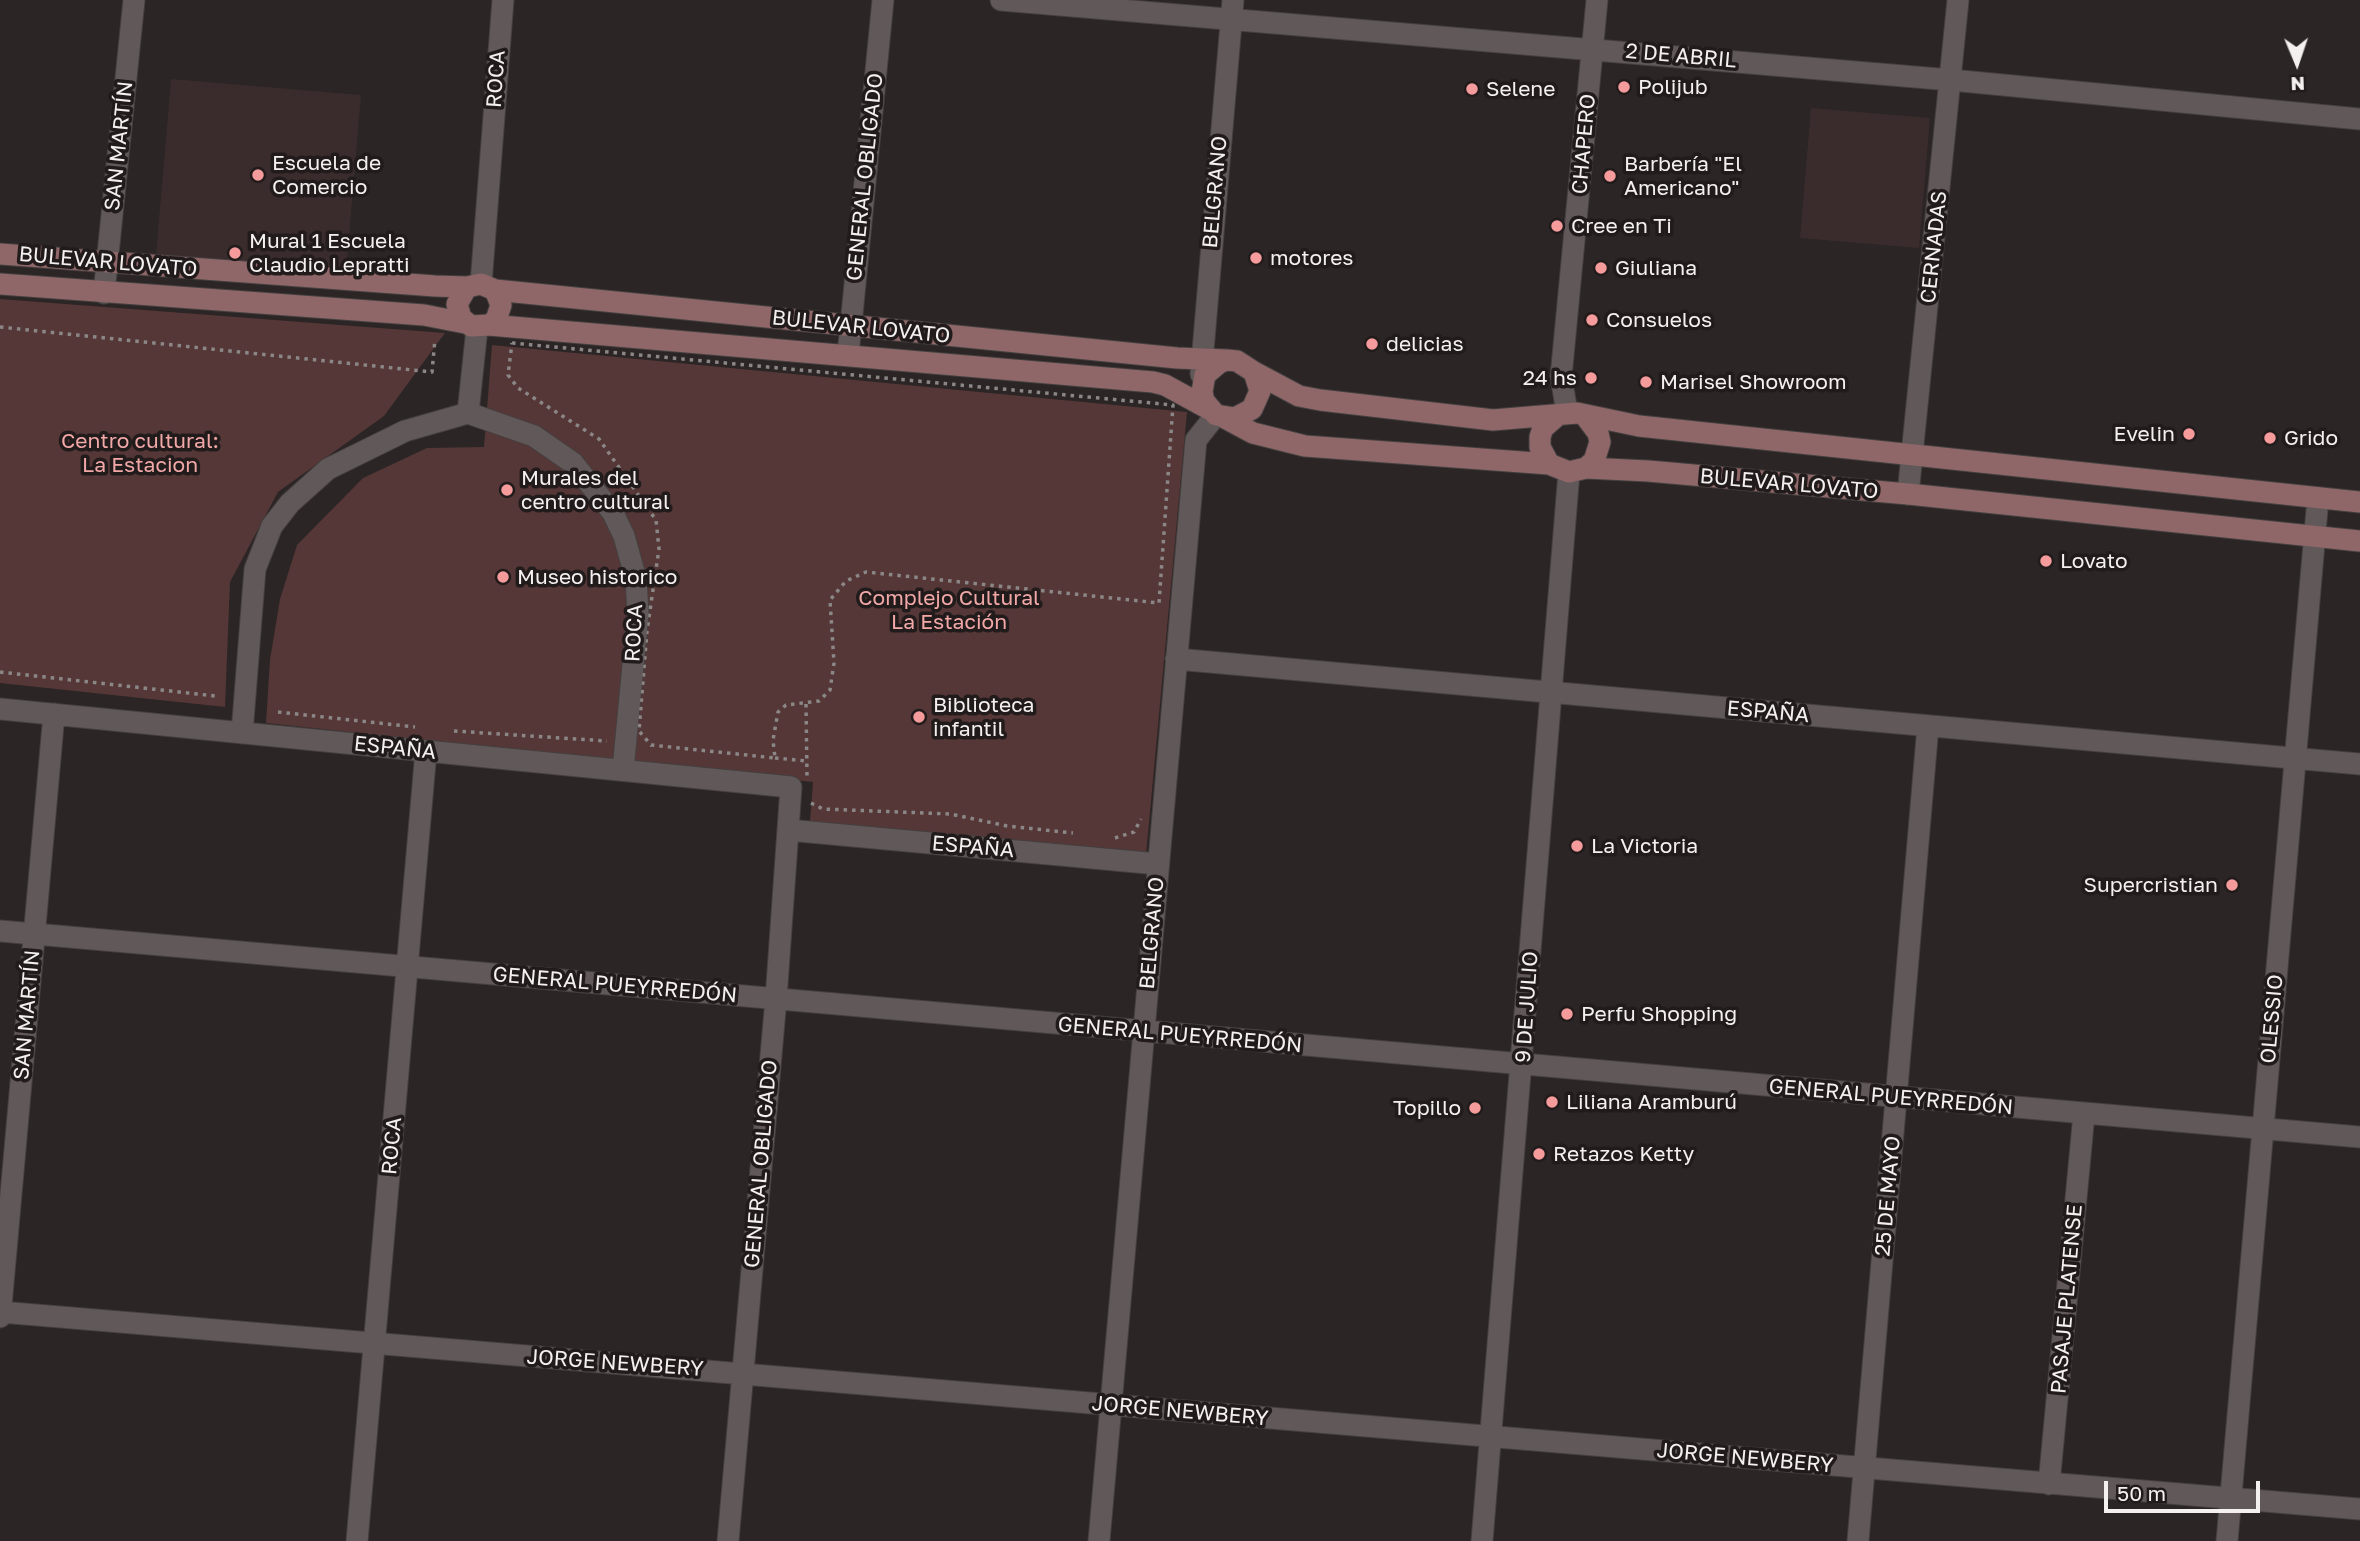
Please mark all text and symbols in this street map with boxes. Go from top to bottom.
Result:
north arrow [2262,28,2332,98]
street label: 2 DE ABRIL [1625,39,1737,73]
street label: ROCA [481,49,511,109]
street label: GENERAL OBLIGADO [842,72,888,282]
text: N [2290,73,2305,96]
place label: Polijub [1638,74,1708,100]
place label: Selene [1486,76,1555,102]
marker: Polijub [1616,79,1632,95]
street label: SAN MARTÍN [100,80,138,212]
marker: Selene [1464,81,1480,97]
street label: CHAPERO [1567,93,1601,195]
street label: BELGRANO [1198,135,1232,249]
place label: Escuela de Comercio [272,150,381,200]
place label: Barbería "El Americano" [1624,151,1742,201]
marker: Escuela de Comercio [250,167,266,183]
marker: Barbería "El Americano" [1602,168,1618,184]
street label: CERNADAS [1916,190,1952,304]
place label: Cree en Ti [1571,213,1672,239]
marker: Cree en Ti [1549,218,1565,234]
place label: Mural 1 Escuela Claudio Lepratti [249,228,410,278]
street label: BULEVAR LOVATO [18,242,198,282]
marker: Mural 1 Escuela Claudio Lepratti [227,245,243,261]
place label: motores [1270,245,1353,271]
marker: motores [1248,250,1264,266]
place label: Giuliana [1615,255,1697,281]
marker: Giuliana [1593,260,1609,276]
street label: BULEVAR LOVATO [771,305,951,349]
place label: Consuelos [1606,307,1712,333]
marker: Consuelos [1584,312,1600,328]
place label: delicias [1386,331,1464,357]
marker: delicias [1364,336,1380,352]
place label: 24 hs [1523,365,1577,391]
place label: Marisel Showroom [1660,369,1847,395]
marker: 24 hs [1583,370,1599,386]
marker: Marisel Showroom [1638,374,1654,390]
place label: Evelin [2114,421,2175,447]
place label: Grido [2284,425,2338,451]
marker: Evelin [2181,426,2197,442]
park label: Centro cultural: La Estacion [61,428,219,478]
marker: Grido [2262,430,2278,446]
street label: BULEVAR LOVATO [1699,464,1879,504]
place label: Murales del centro cultural [521,465,670,515]
marker: Murales del centro cultural [499,482,515,498]
place label: Lovato [2060,548,2128,574]
marker: Lovato [2038,553,2054,569]
place label: Museo historico [517,564,677,590]
marker: Museo historico [495,569,511,585]
park label: Complejo Cultural La Estación [858,585,1040,635]
street label: ROCA [620,604,648,662]
place label: Biblioteca infantil [933,692,1034,742]
street label: ESPAÑA [1726,696,1810,728]
marker: Biblioteca infantil [911,709,927,725]
street label: ESPAÑA [353,731,437,765]
street label: ESPAÑA [931,831,1015,863]
place label: La Victoria [1591,833,1698,859]
marker: La Victoria [1569,838,1585,854]
place label: Supercristian [2084,872,2218,898]
street label: BELGRANO [1135,876,1169,990]
marker: Supercristian [2224,877,2240,893]
street label: SAN MARTÍN [9,949,45,1081]
street label: 9 DE JULIO [1511,950,1543,1064]
street label: GENERAL PUEYRREDÓN [492,962,738,1008]
street label: OLESSIO [2256,973,2288,1065]
place label: Perfu Shopping [1581,1001,1737,1027]
marker: Perfu Shopping [1559,1006,1575,1022]
street label: GENERAL PUEYRREDÓN [1057,1012,1303,1058]
street label: GENERAL OBLIGADO [739,1059,783,1269]
street label: GENERAL PUEYRREDÓN [1768,1074,2014,1120]
place label: Liliana Aramburú [1566,1089,1737,1115]
marker: Liliana Aramburú [1544,1094,1560,1110]
place label: Topillo [1393,1095,1461,1121]
marker: Topillo [1467,1100,1483,1116]
street label: ROCA [377,1116,407,1176]
street label: 25 DE MAYO [1870,1135,1906,1257]
place label: Retazos Ketty [1553,1141,1694,1167]
marker: Retazos Ketty [1531,1146,1547,1162]
street label: PASAJE PLATENSE [2046,1203,2088,1395]
street label: JORGE NEWBERY [526,1344,704,1382]
street label: JORGE NEWBERY [1091,1391,1269,1431]
street label: JORGE NEWBERY [1656,1438,1834,1478]
scale bar [2108,1468,2264,1512]
text: 50 m [2117,1480,2166,1506]

